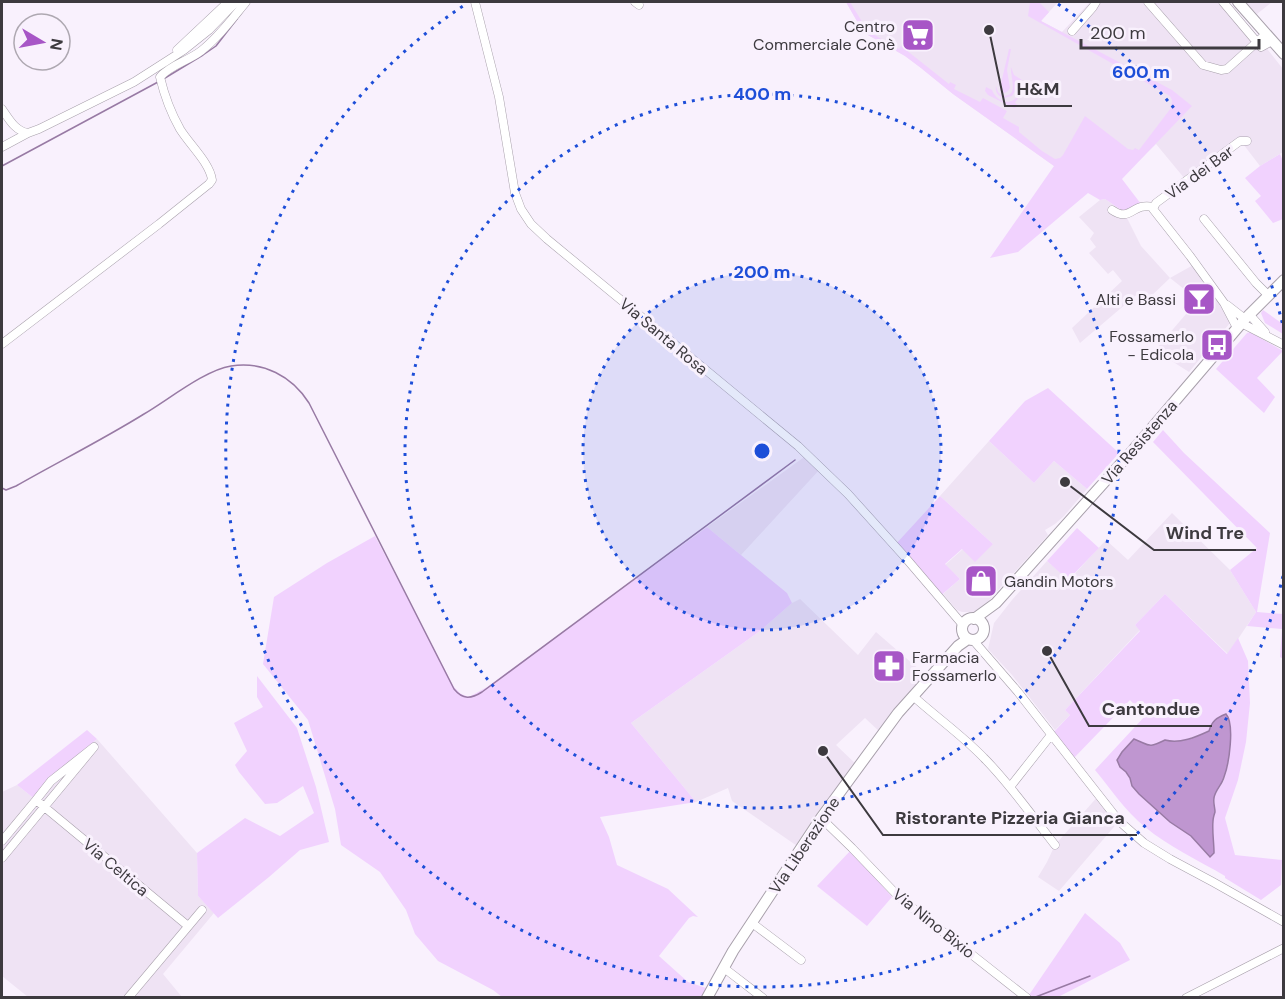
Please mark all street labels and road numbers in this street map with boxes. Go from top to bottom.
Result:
street label: Via dei Bar [1161,141,1237,204]
street label: Via Santa Rosa [615,293,712,380]
street label: Via Resistenza [1097,396,1182,489]
street label: Via Liberazione [764,793,845,898]
street label: Via Celtica [78,834,153,901]
street label: Via Nino Bixio [888,884,979,963]

